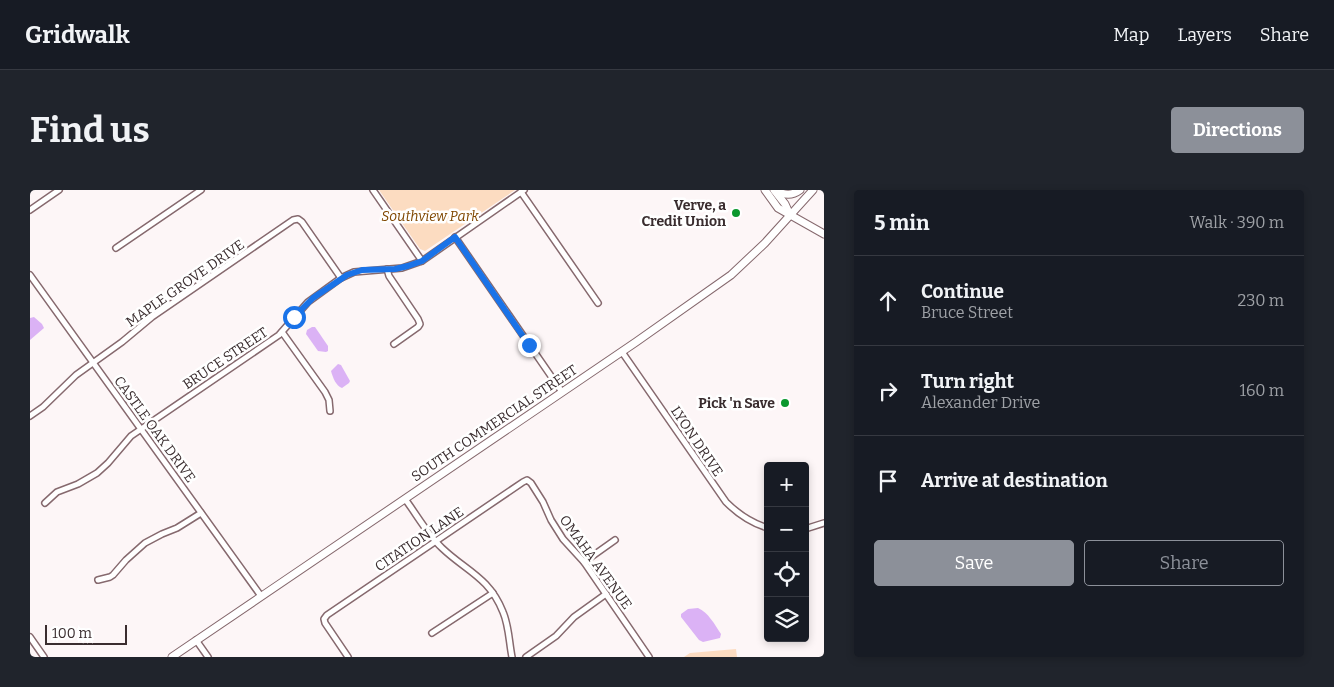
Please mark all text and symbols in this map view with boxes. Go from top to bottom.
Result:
text: Gridwalk [25,21,130,49]
text: Map [1113,24,1149,46]
text: Layers [1177,24,1232,46]
text: Share [1260,24,1309,46]
button: Directions [1171,107,1304,153]
text: Find us [30,109,150,151]
place label: Verve, a Credit Union [641,197,726,230]
marker: Verve, a Credit Union [730,207,742,219]
park label: Southview Park [381,208,479,225]
text: 5 min [874,210,930,236]
text: Walk · 390 m [1190,213,1284,232]
street label: MAPLE GROVE DRIVE [123,236,248,331]
text: Continue [921,280,1004,303]
icon: ahead [874,287,902,315]
text: 230 m [1237,291,1284,310]
text: Bruce Street [921,303,1013,322]
route start [283,306,306,329]
street label: BRUCE STREET [180,324,271,393]
route end [518,334,541,357]
street label: SOUTH COMMERCIAL STREET [408,361,580,485]
text: Turn right [921,370,1014,393]
street label: CASTLE OAK DRIVE [110,373,199,486]
icon: right [874,377,902,405]
text: 160 m [1239,381,1284,400]
text: Alexander Drive [921,393,1040,412]
place label: Pick 'n Save [698,395,775,412]
marker: Pick 'n Save [779,397,791,409]
street label: LYON DRIVE [667,403,726,480]
map controls [764,462,809,642]
button: + [764,462,809,507]
icon: arrive [874,467,902,495]
text: Arrive at destination [921,469,1108,492]
street label: CITATION LANE [372,503,467,575]
button: − [764,507,809,552]
street label: OMAHA AVENUE [556,512,635,613]
button: Save [874,540,1074,586]
button: Share [1084,540,1284,586]
button: locate [764,552,809,597]
button: layers [764,597,809,642]
scale bar [45,622,128,645]
text: 100 m [52,625,92,642]

